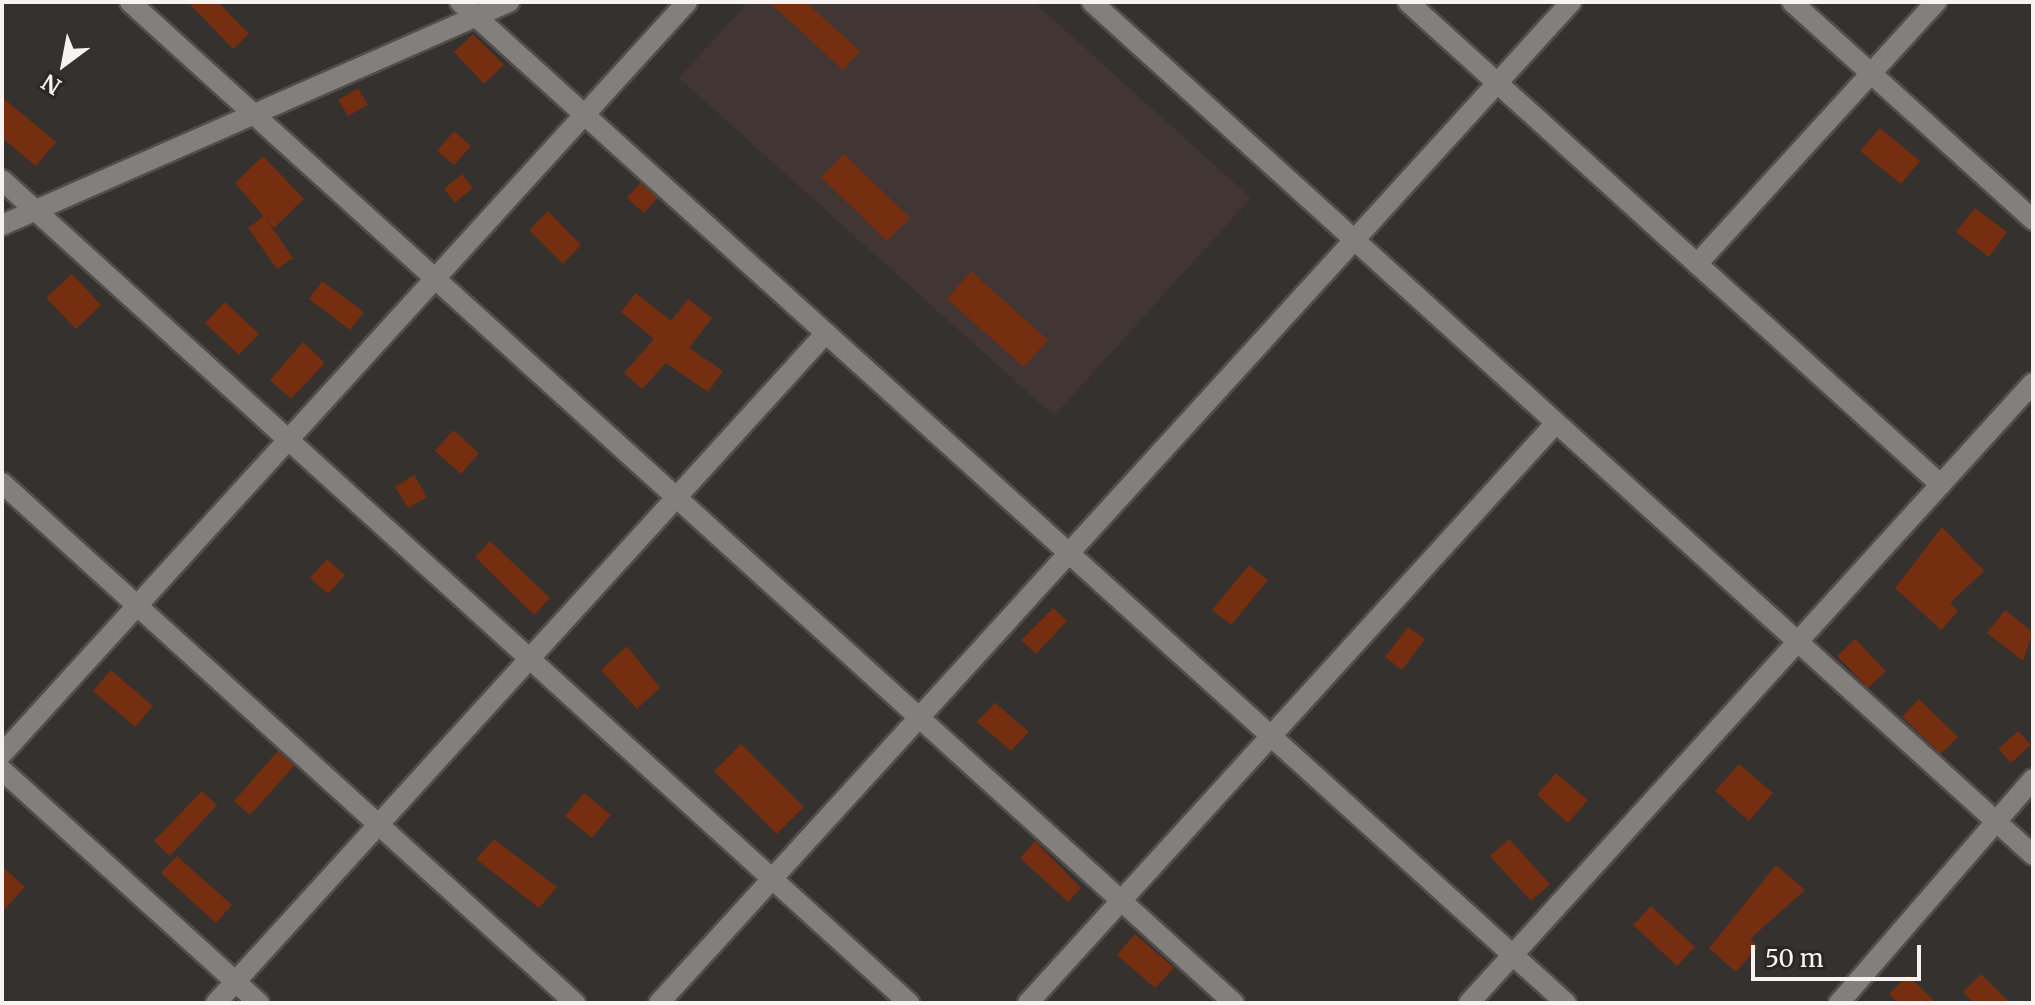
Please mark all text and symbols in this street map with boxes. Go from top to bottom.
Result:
north arrow [24,24,104,104]
text: N [36,68,66,101]
scale bar [1755,929,1925,979]
text: 50 m [1765,943,1824,974]

